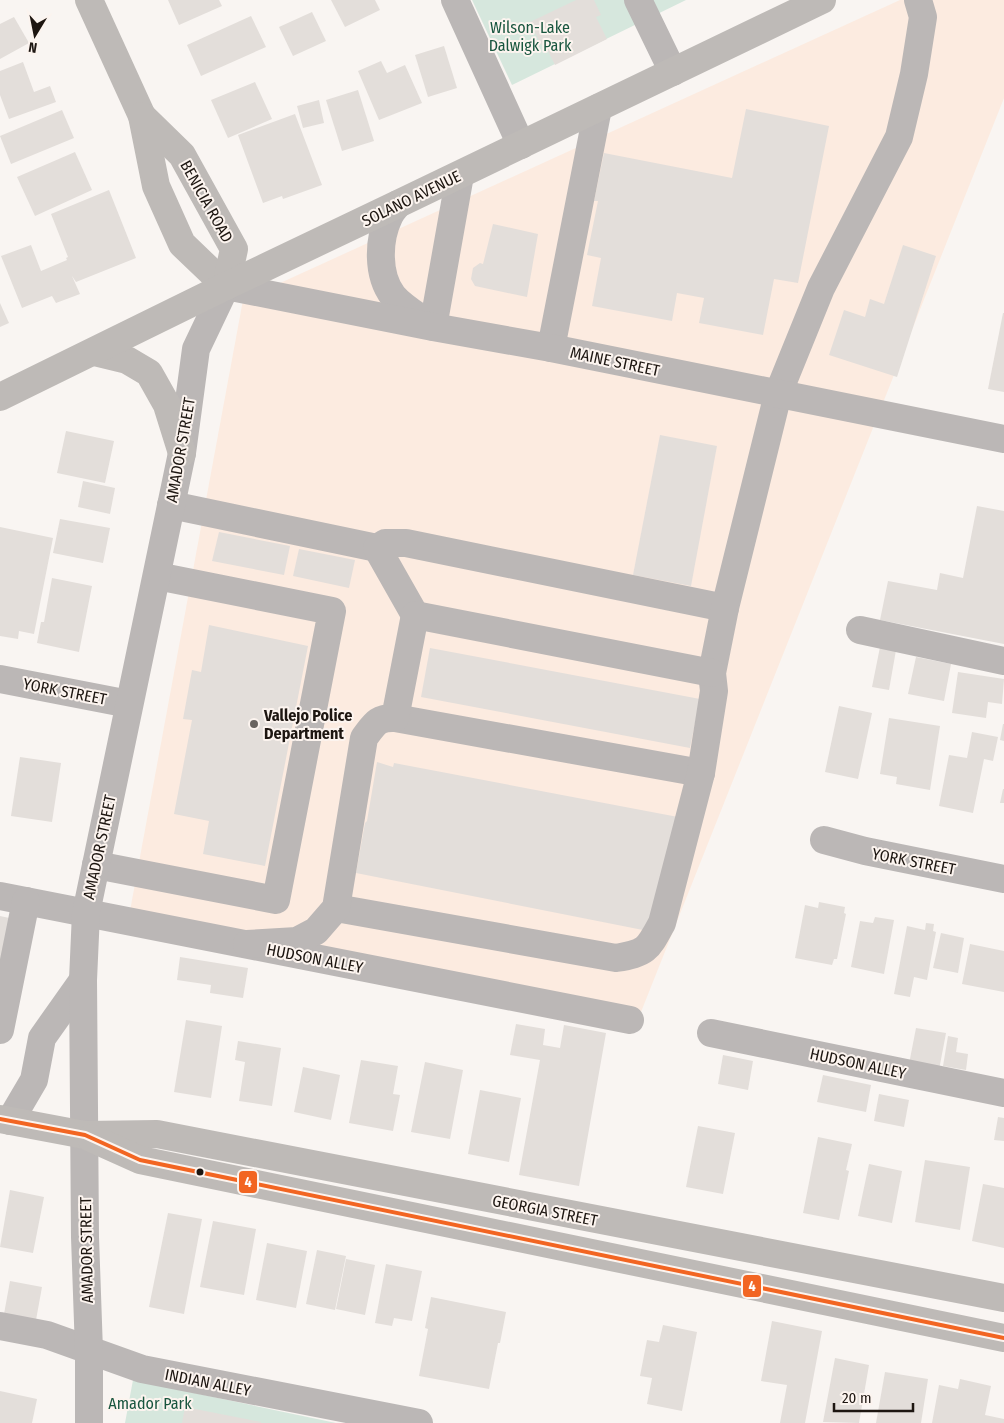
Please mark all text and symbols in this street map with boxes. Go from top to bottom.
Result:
north arrow [10,10,60,60]
park label: Wilson-Lake Dalwigk Park [489,18,572,55]
text: N [27,38,38,56]
street label: BENICIA ROAD [176,157,237,246]
street label: SOLANO AVENUE [359,166,464,231]
street label: MAINE STREET [568,343,662,380]
street label: AMADOR STREET [162,396,199,504]
street label: YORK STREET [22,674,109,709]
place label: Vallejo Police Department [263,706,352,743]
marker: Vallejo Police Department [248,718,260,730]
street label: AMADOR STREET [79,793,120,901]
street label: YORK STREET [871,844,958,879]
street label: HUDSON ALLEY [265,940,365,977]
street label: HUDSON ALLEY [808,1044,908,1083]
unlabelled marker [195,1167,205,1177]
line badge: 4 [238,1170,258,1194]
text: 4 [244,1174,252,1191]
street label: GEORGIA STREET [491,1191,600,1230]
street label: AMADOR STREET [76,1196,97,1303]
line badge: 4 [742,1274,762,1298]
text: 4 [748,1278,756,1295]
street label: INDIAN ALLEY [163,1365,253,1400]
scale bar [834,1380,913,1412]
text: 20 m [842,1389,872,1407]
park label: Amador Park [108,1394,192,1413]

